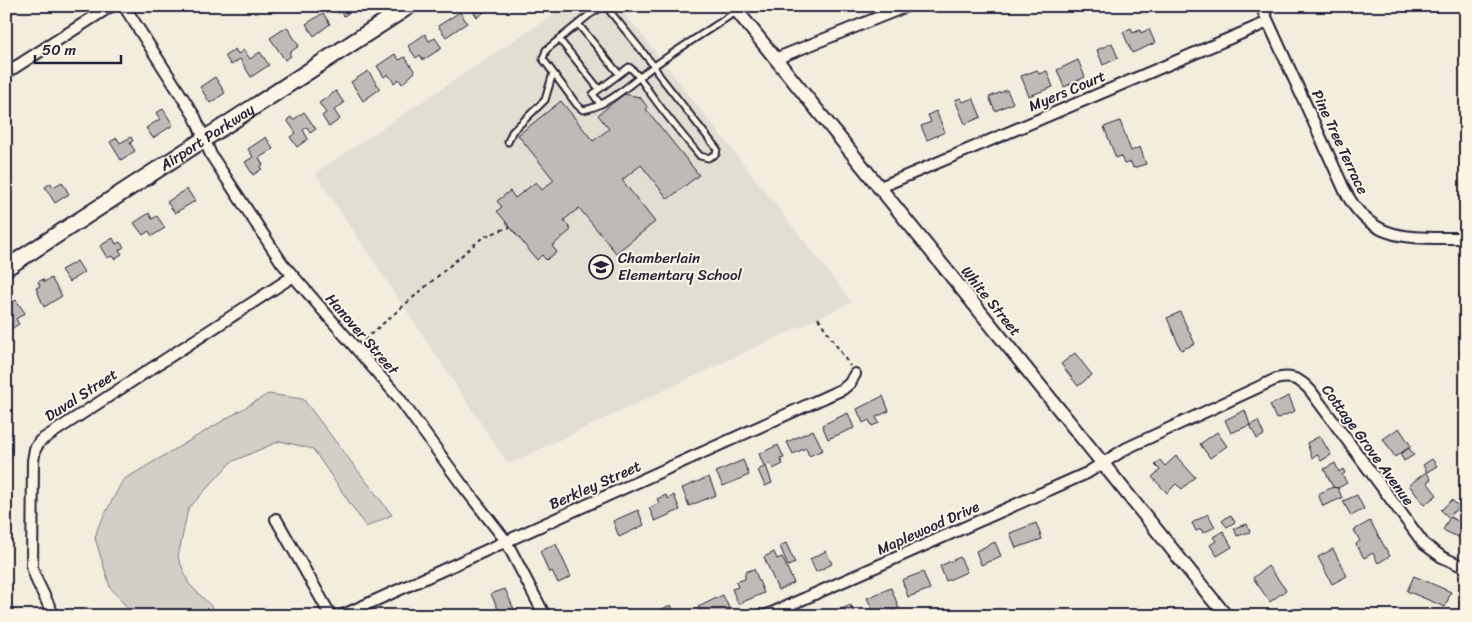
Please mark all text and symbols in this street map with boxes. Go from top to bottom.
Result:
scale bar [35,32,121,64]
text: 50 m [42,37,77,63]
street label: Myers Court [1024,63,1110,119]
street label: Pine Tree Terrace [1304,85,1376,199]
street label: Airport Parkway [154,97,260,178]
place label: Chamberlain Elementary School [618,245,743,288]
school or university icon: Chamberlain Elementary School [588,254,614,280]
street label: White Street [954,260,1028,342]
street label: Hanover Street [319,287,406,382]
street label: Duval Street [39,361,123,428]
street label: Cottage Grove Avenue [1315,379,1421,512]
street label: Berkley Street [545,453,646,517]
street label: Maplewood Drive [872,494,984,562]

